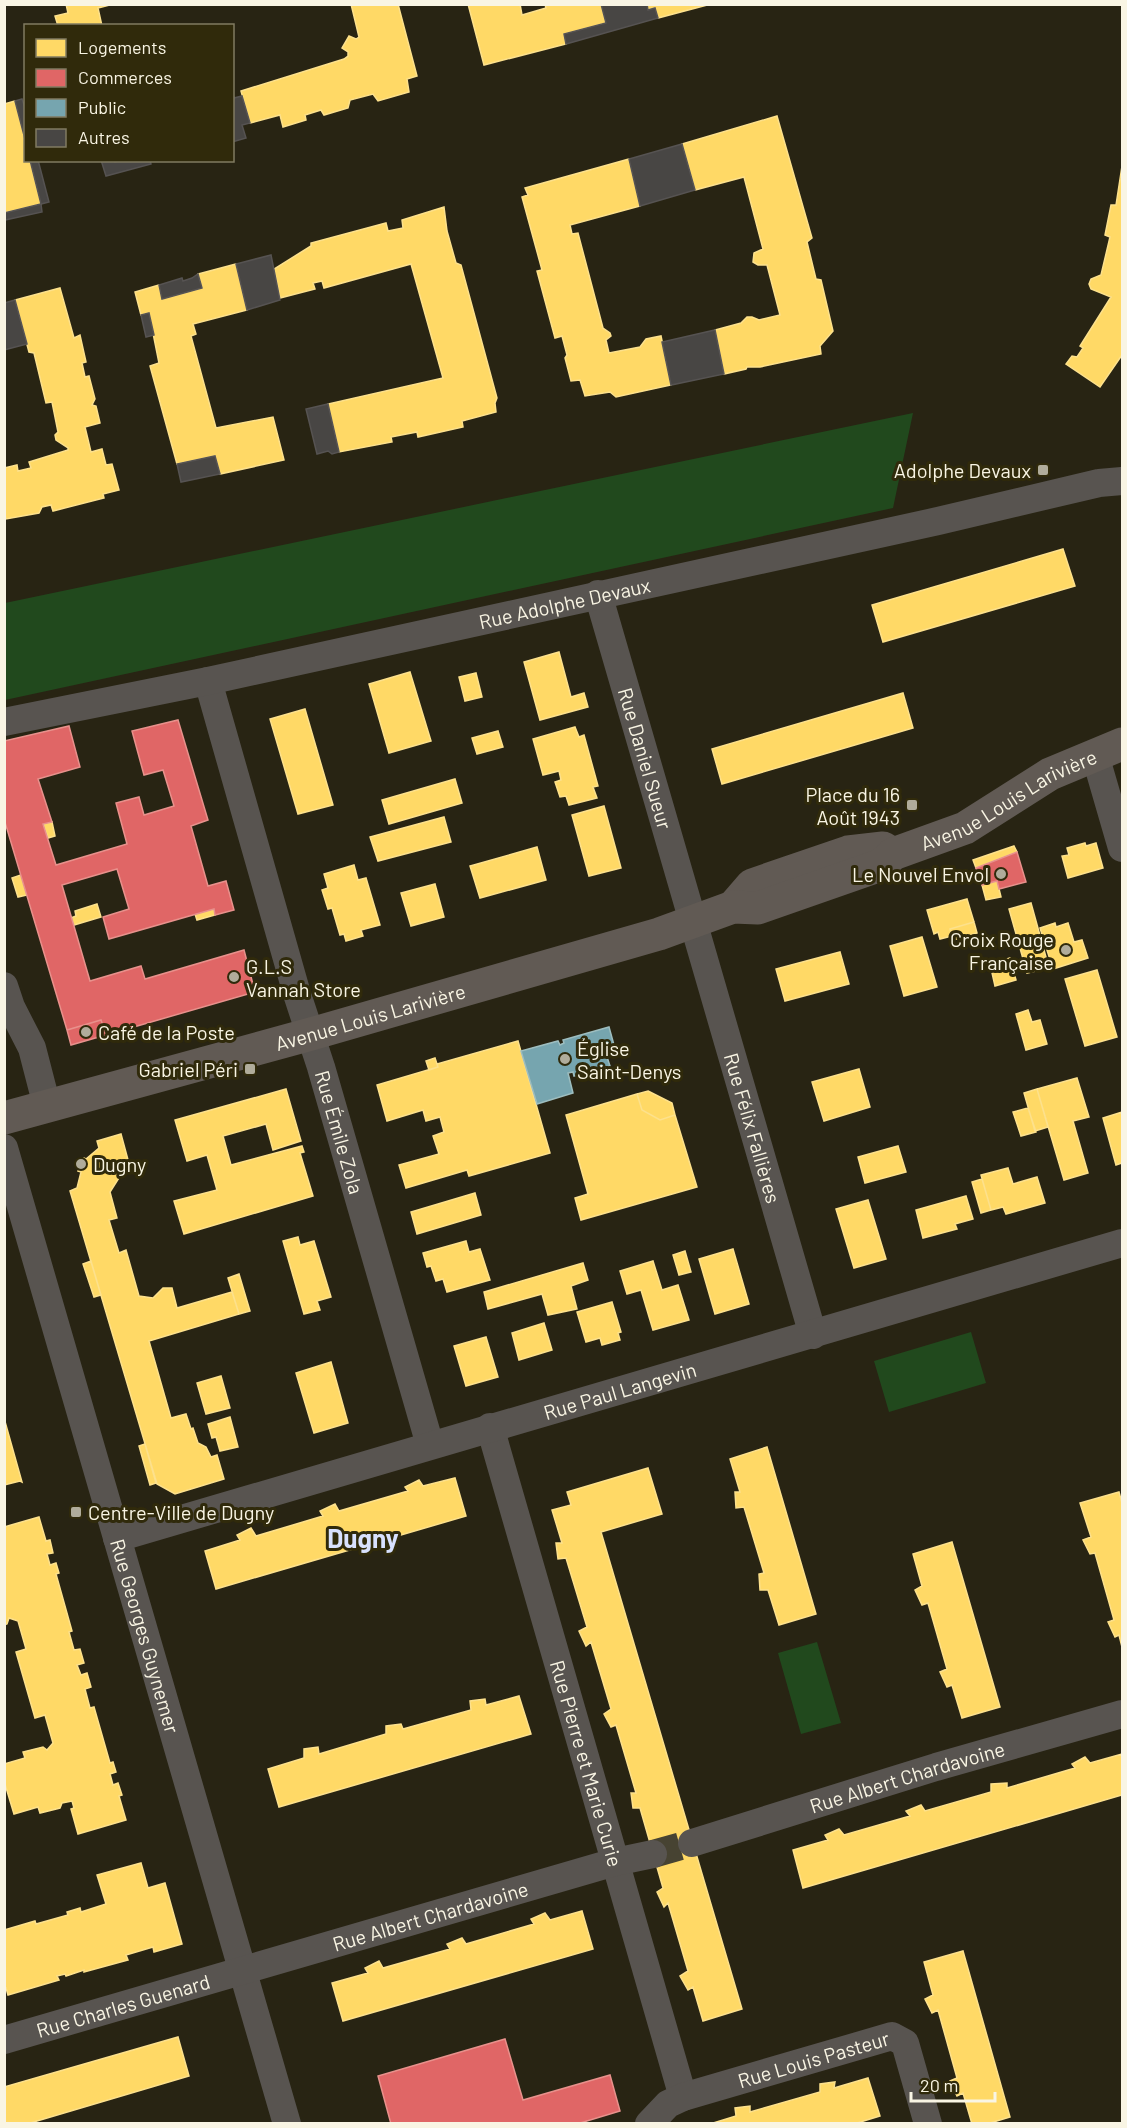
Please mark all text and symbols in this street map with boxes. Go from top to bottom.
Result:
legend [24,24,234,162]
text: Logements [78,36,167,58]
text: Commerces [78,66,172,88]
text: Public [78,96,126,118]
text: Autres [78,126,130,148]
place label: Adolphe Devaux [894,458,1031,482]
marker: Adolphe Devaux [1036,463,1050,477]
street label: Rue Adolphe Devaux [476,572,653,633]
street label: Rue Daniel Sueur [614,685,678,832]
street label: Avenue Louis Larivière [917,744,1100,855]
place label: Place du 16 Août 1943 [805,782,900,829]
marker: Place du 16 Août 1943 [905,798,919,812]
place label: Le Nouvel Envol [852,862,989,886]
marker: Le Nouvel Envol [994,867,1008,881]
place label: Croix Rouge Française [950,927,1054,974]
marker: Croix Rouge Française [1059,943,1073,957]
place label: G.L.S Vannah Store [246,954,361,1001]
marker: G.L.S Vannah Store [227,970,241,984]
street label: Avenue Louis Larivière [273,978,468,1055]
place label: Café de la Poste [98,1020,235,1044]
marker: Café de la Poste [79,1025,93,1039]
place label: Église Saint-Denys [577,1036,681,1083]
street label: Rue Félix Fallières [720,1050,786,1206]
marker: Église Saint-Denys [558,1052,572,1066]
place label: Gabriel Péri [139,1057,238,1081]
marker: Gabriel Péri [243,1062,257,1076]
street label: Rue Émile Zola [311,1068,369,1197]
place label: Dugny [93,1152,146,1176]
marker: Dugny [74,1157,88,1171]
street label: Rue Paul Langevin [541,1357,699,1424]
place label: Centre-Ville de Dugny [88,1500,274,1524]
marker: Centre-Ville de Dugny [69,1505,83,1519]
district label: Dugny [327,1522,399,1553]
street label: Rue Georges Guynemer [106,1536,185,1736]
street label: Rue Pierre et Marie Curie [546,1657,628,1869]
street label: Rue Albert Chardavoine [807,1736,1007,1818]
street label: Rue Albert Chardavoine [330,1876,531,1956]
street label: Rue Charles Guenard [33,1969,213,2042]
street label: Rue Louis Pasteur [735,2025,892,2092]
scale bar [911,2065,995,2103]
text: 20 m [920,2074,958,2096]

